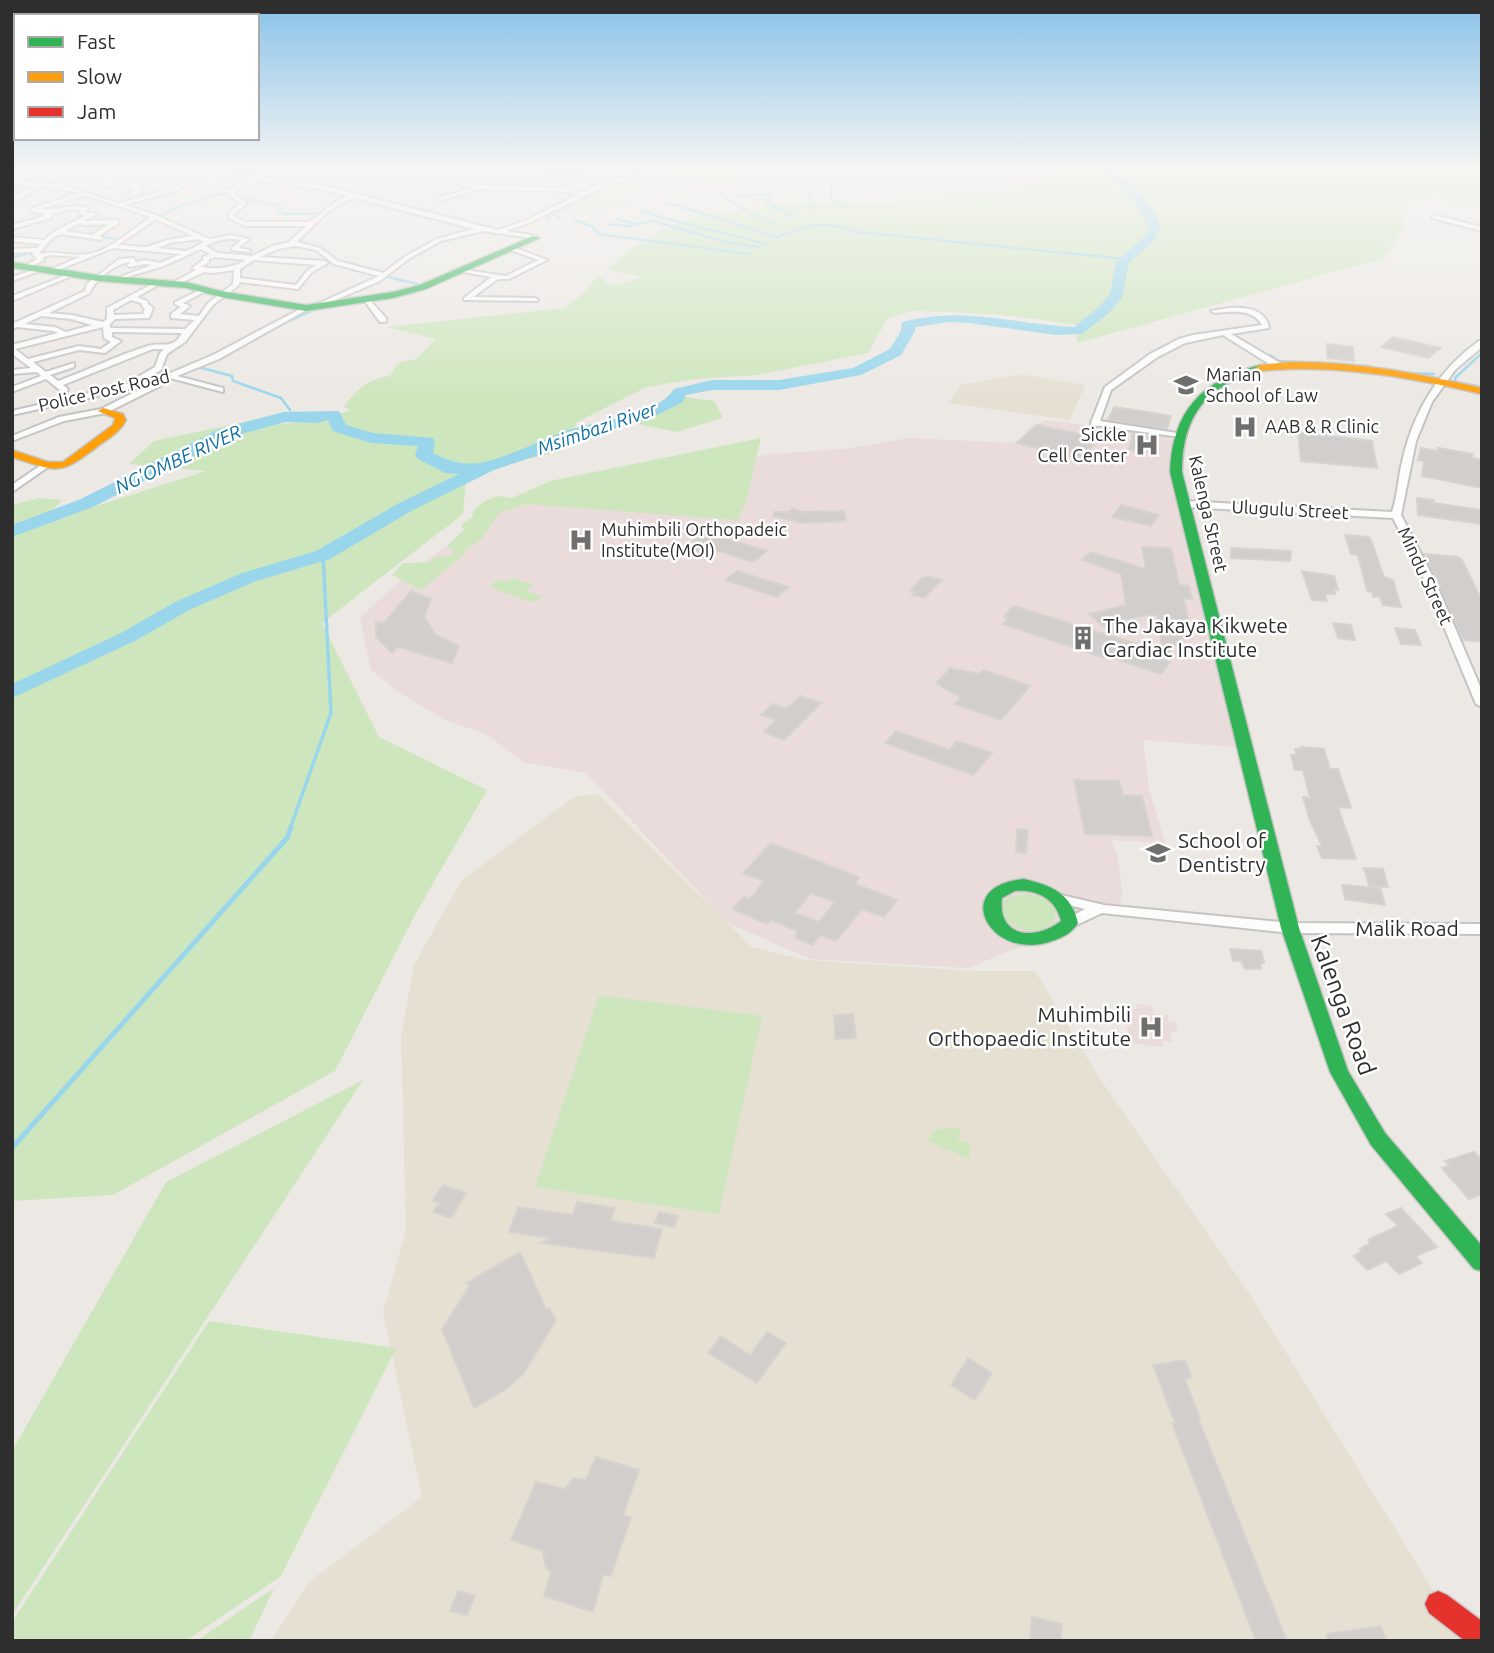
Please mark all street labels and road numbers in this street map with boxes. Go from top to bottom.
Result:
street label: Police Post Road [36,365,171,415]
street label: Kalenga Street [1186,453,1232,574]
street label: Ulugulu Street [1231,496,1349,522]
street label: Mindu Street [1395,524,1457,628]
street label: Malik Road [1355,916,1459,940]
street label: Kalenga Road [1306,931,1381,1079]

